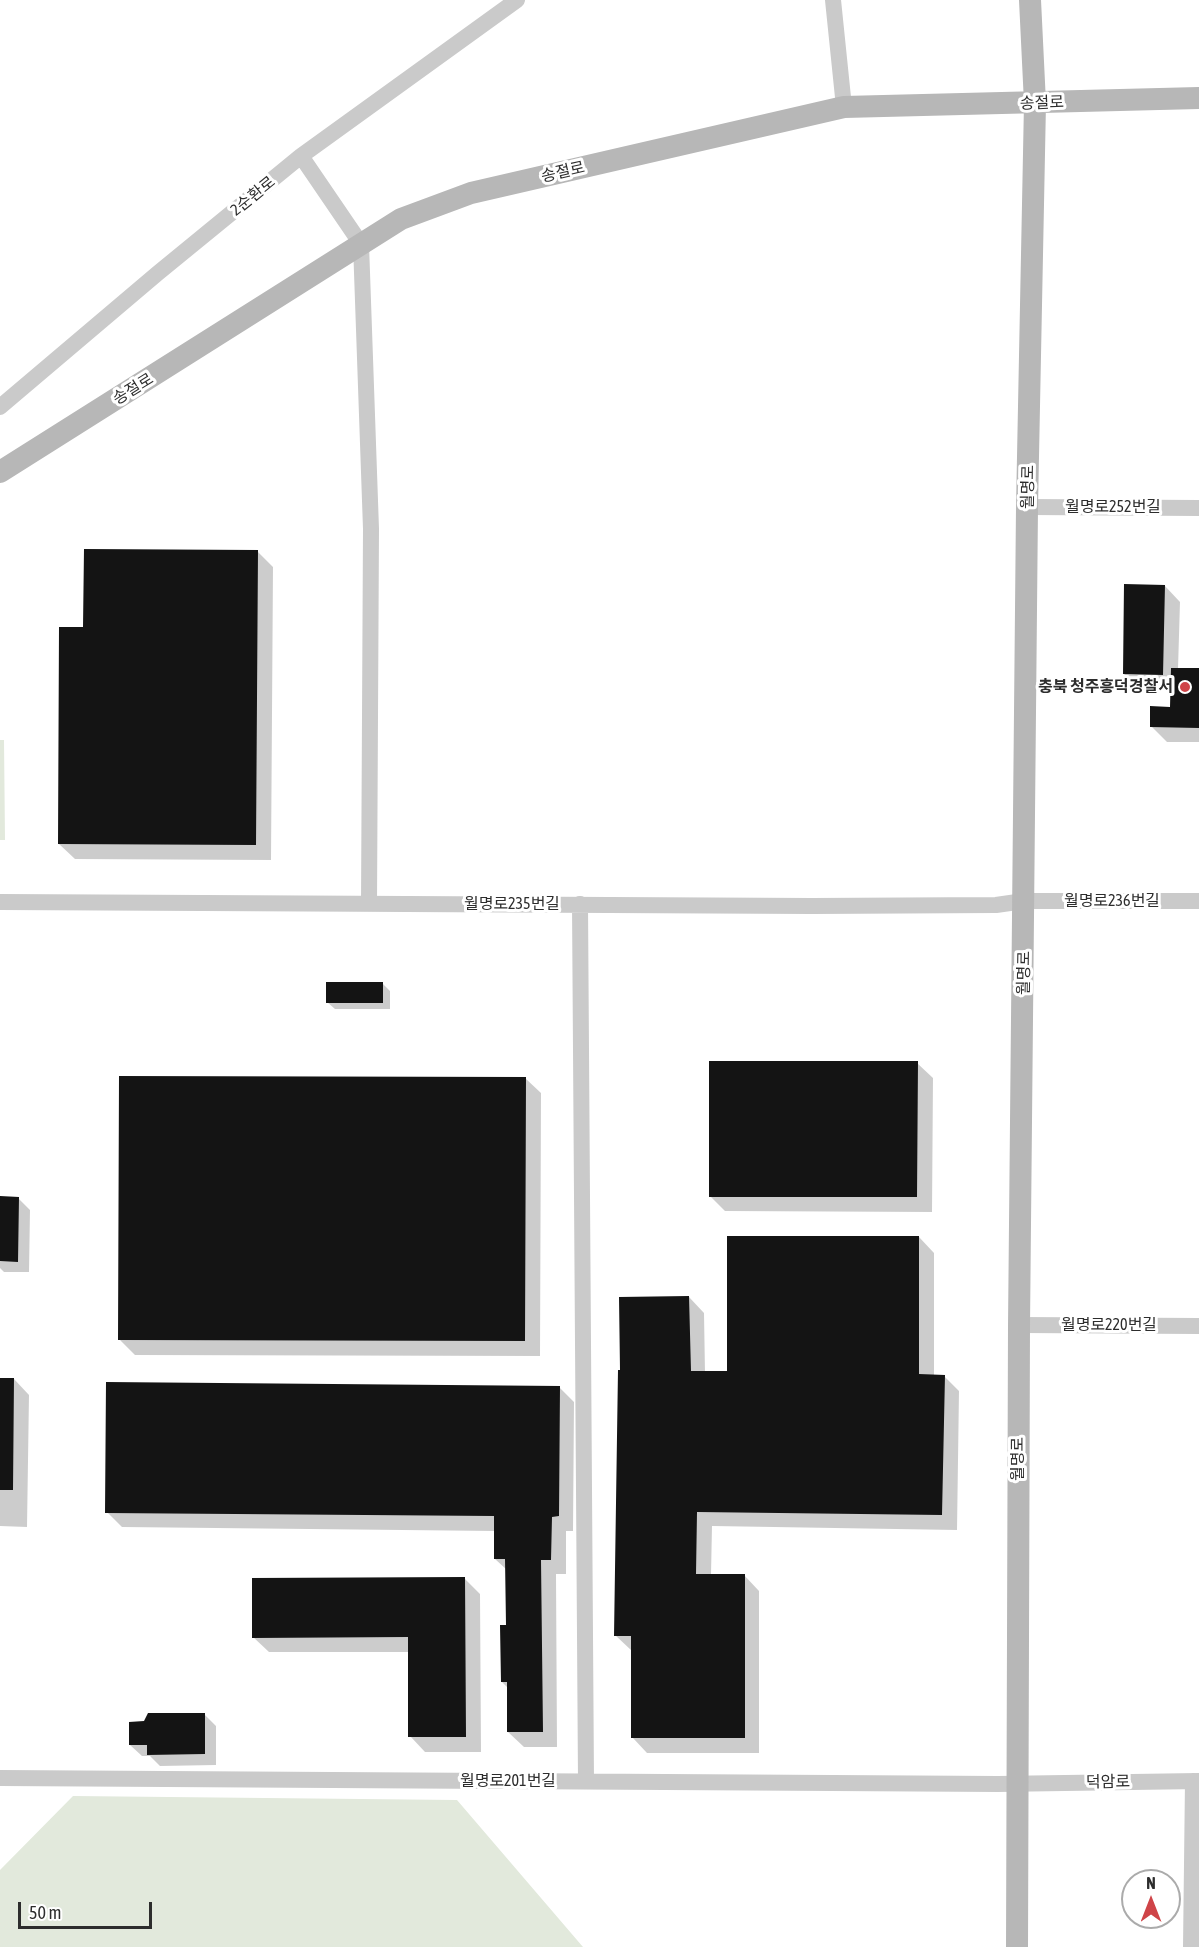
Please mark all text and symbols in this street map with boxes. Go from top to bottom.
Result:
street label: 송절로 [1020,93,1064,113]
street label: 송절로 [539,158,587,186]
street label: 2순환로 [227,172,279,220]
street label: 송절로 [109,369,157,409]
street label: 월명로 [1018,465,1038,509]
street label: 월명로252번길 [1065,497,1161,517]
place label: 충북 청주흥덕경찰서 [1038,677,1173,697]
marker: 충북 청주흥덕경찰서 [1178,680,1192,694]
street label: 월명로236번길 [1064,891,1160,911]
street label: 월명로235번길 [464,894,560,914]
street label: 월명로 [1014,951,1034,995]
street label: 월명로220번길 [1061,1315,1157,1335]
street label: 월명로 [1008,1437,1028,1481]
street label: 월명로201번길 [460,1771,556,1791]
street label: 덕암로 [1086,1772,1130,1792]
north arrow [1121,1869,1181,1929]
text: N [1146,1874,1156,1892]
scale bar [21,1890,154,1928]
text: 50 m [29,1902,61,1923]

